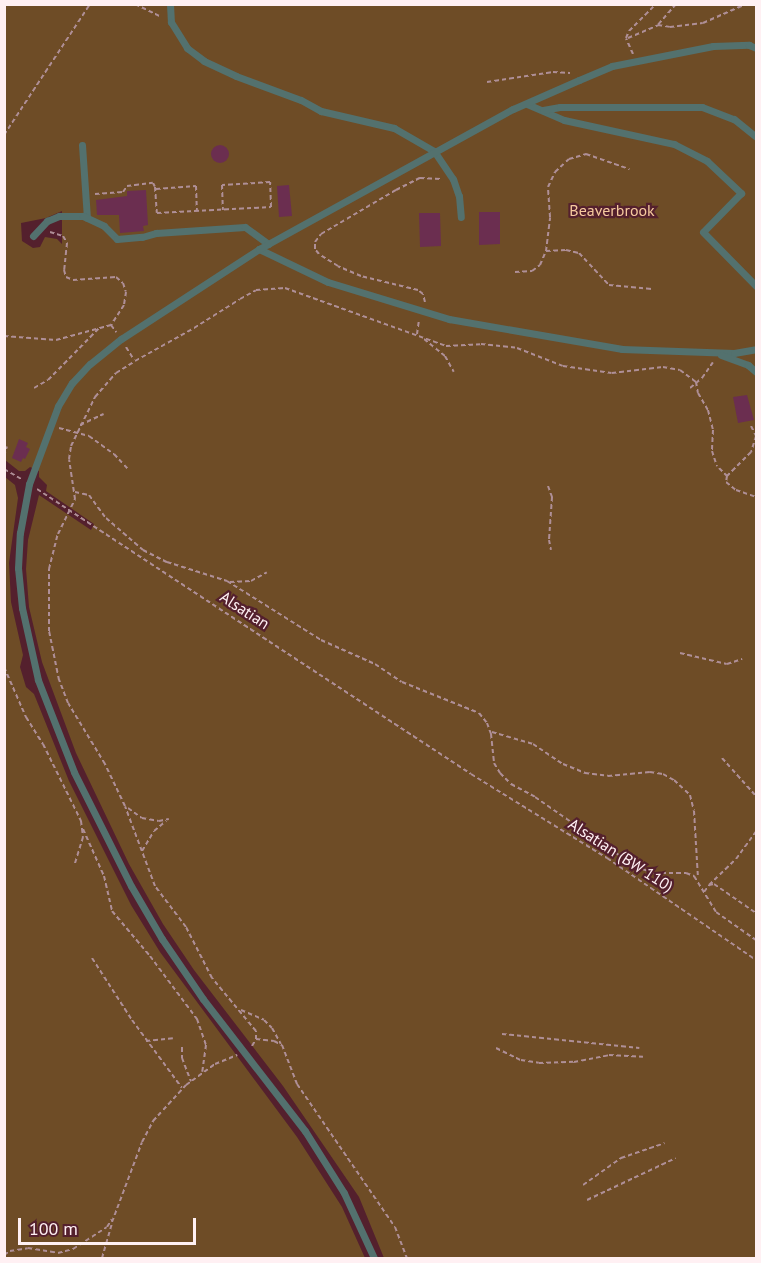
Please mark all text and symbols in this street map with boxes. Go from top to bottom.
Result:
park label: Beaverbrook [569,200,655,220]
street label: Alsatian [217,587,273,633]
street label: Alsatian (BW 110) [565,814,677,896]
scale bar [21,1206,200,1244]
text: 100 m [29,1217,78,1240]

